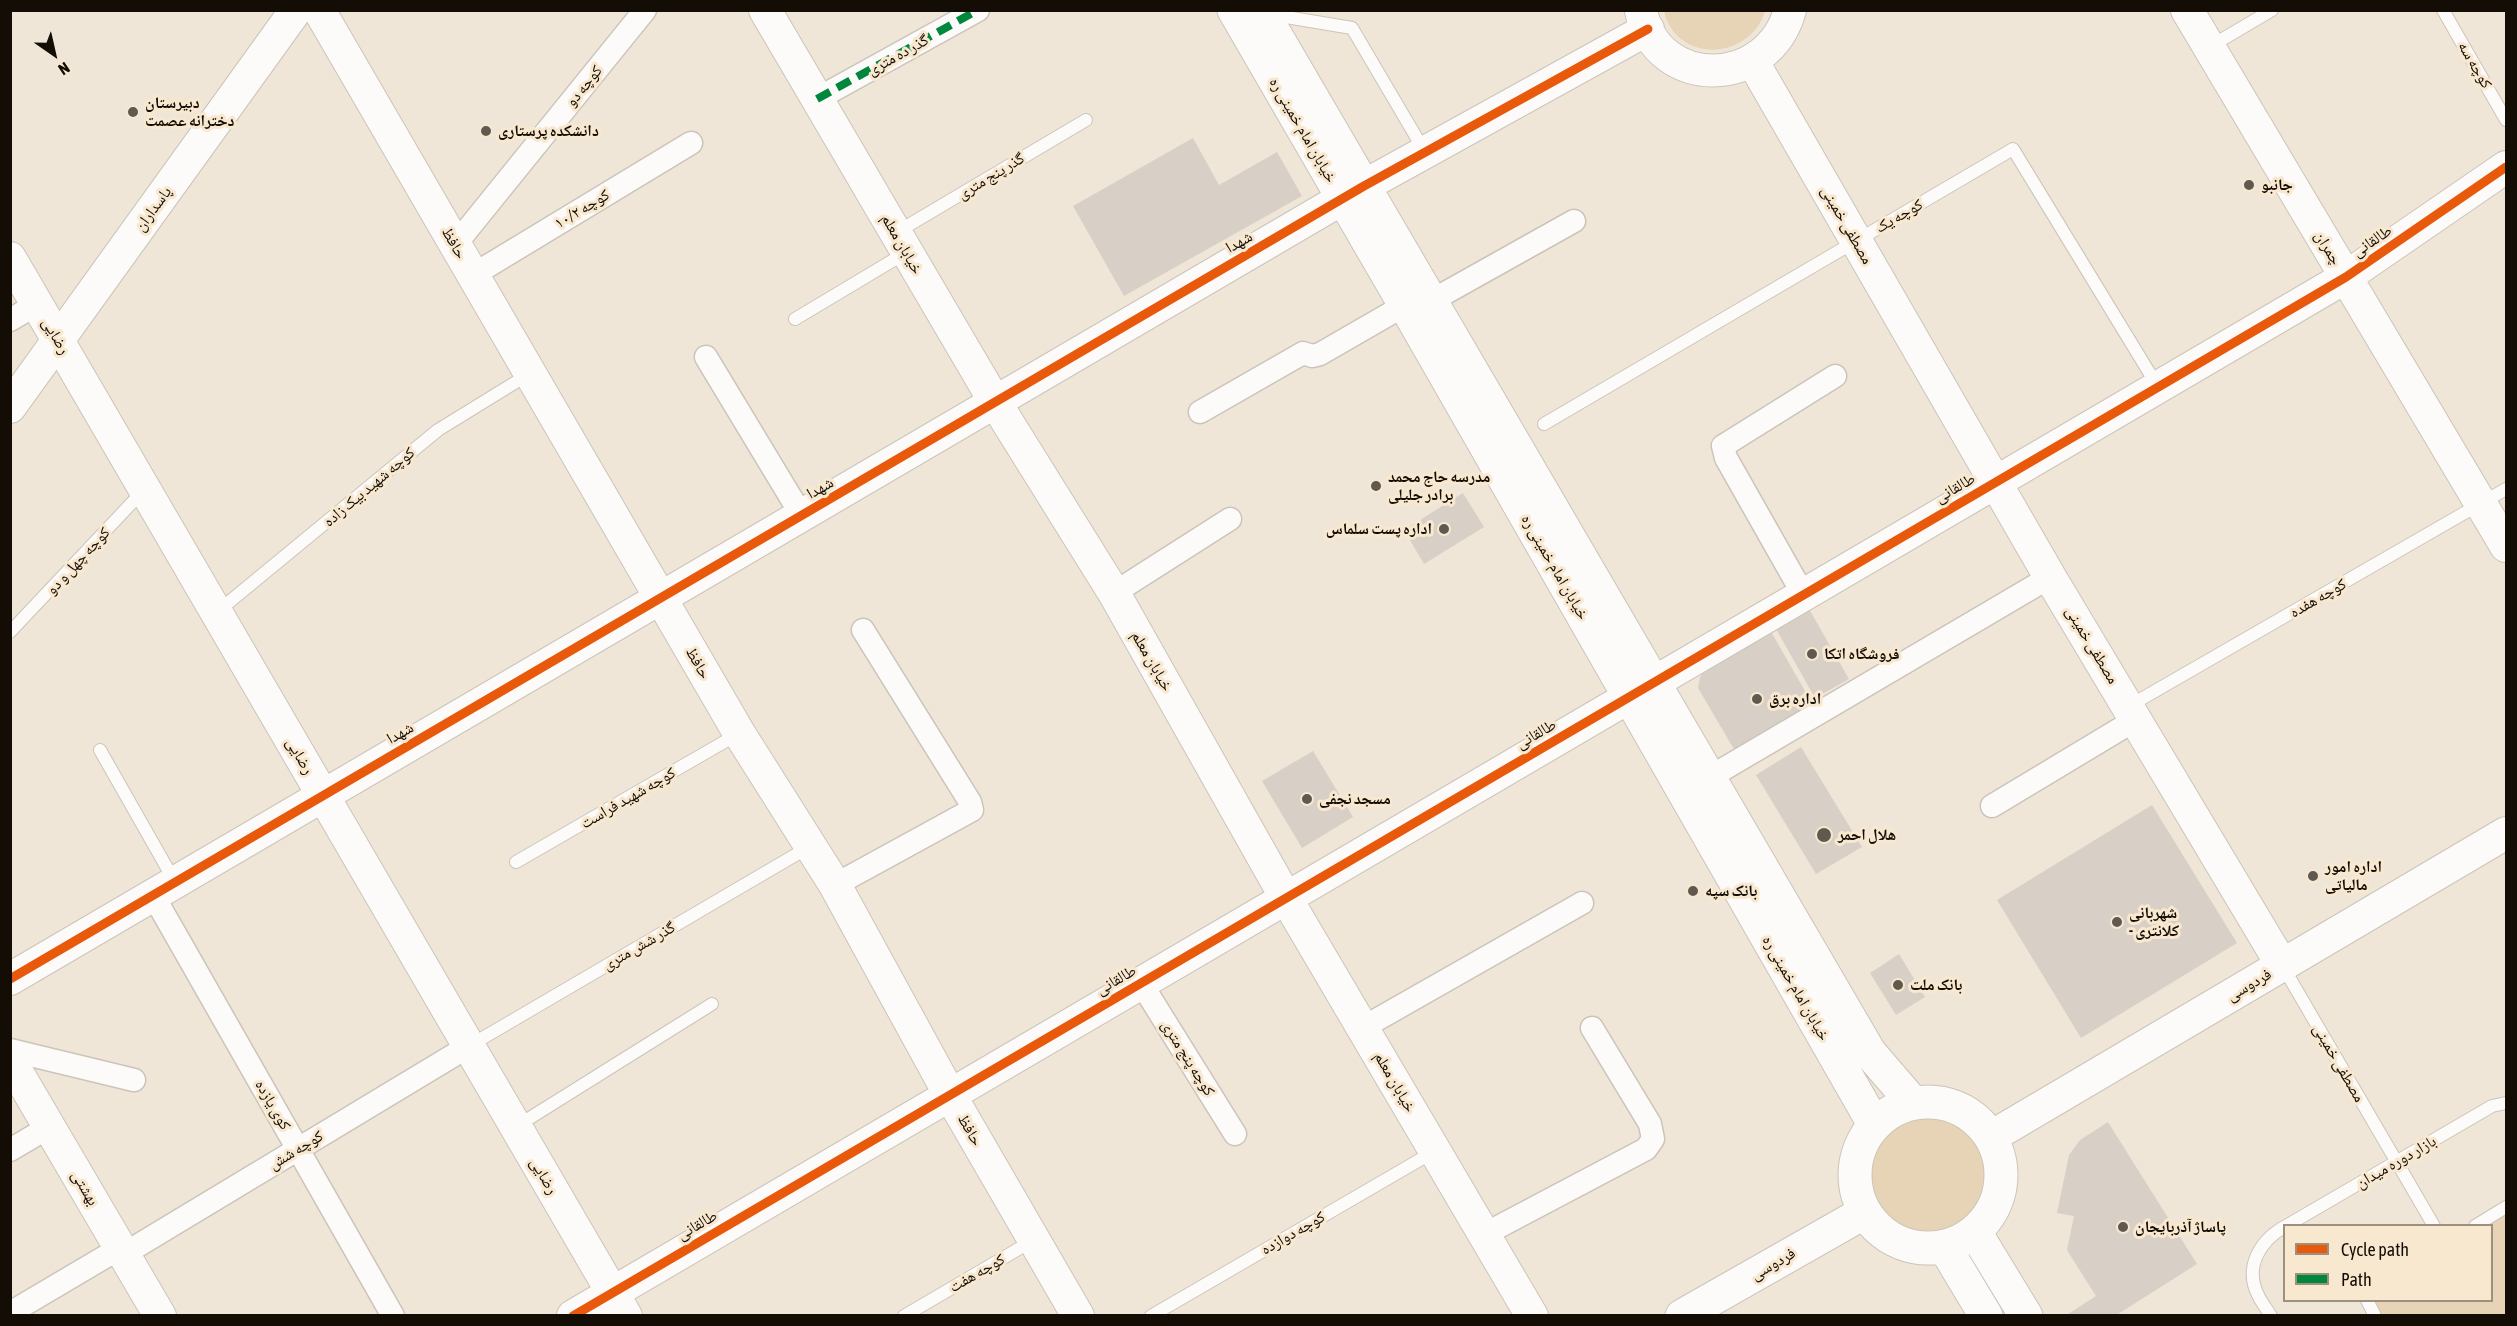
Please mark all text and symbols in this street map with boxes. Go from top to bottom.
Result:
north arrow [24,24,84,84]
street label: گذر ده متری [864,30,932,80]
street label: کوچه سه [2454,38,2496,92]
text: N [55,59,73,79]
street label: کوچه دو [561,61,607,111]
street label: خیابان امام خمینی ره [1265,74,1341,186]
place label: دبیرستان دخترانه عصمت [145,93,235,131]
marker: دبیرستان دخترانه عصمت [126,105,140,119]
place label: دانشکده پرستاری [498,121,599,141]
marker: دانشکده پرستاری [479,124,493,138]
street label: گذر پنج متری [954,148,1028,204]
place label: جانبو [2261,175,2293,195]
marker: جانبو [2242,178,2256,192]
street label: مصطفی خمینی [1817,182,1877,268]
street label: پاسداران [130,183,176,235]
street label: کوچه ۱۰/۲ [551,185,613,233]
street label: کوچه یک [1872,195,1926,237]
street label: خیابان معلم [877,210,927,278]
street label: طالقانی [2349,221,2395,261]
street label: حافظ [437,224,471,262]
street label: شهدا [1222,227,1256,257]
street label: چمران [2310,227,2346,269]
street label: رضایی [38,314,74,358]
street label: کوچه شهید بیک زاده [319,443,419,531]
place label: مدرسه حاج محمد برادر جلیلی [1388,467,1490,505]
street label: طالقانی [1931,469,1979,507]
street label: شهدا [803,473,837,503]
marker: مدرسه حاج محمد برادر جلیلی [1369,479,1383,493]
street label: خیابان امام خمینی ره [1517,511,1593,623]
place label: اداره پست سلماس [1326,519,1432,539]
marker: اداره پست سلماس [1437,522,1451,536]
street label: کوچه چهل و دو [42,523,114,599]
street label: کوچه هفده [2286,574,2350,622]
street label: مصطفی خمینی [2061,603,2123,687]
street label: خیابان معلم [1127,627,1177,695]
street label: حافظ [681,644,715,682]
place label: فروشگاه اتکا [1824,644,1899,664]
marker: فروشگاه اتکا [1805,647,1819,661]
place label: اداره برق [1769,689,1821,709]
marker: اداره برق [1750,692,1764,706]
street label: طالقانی [1512,715,1560,753]
street label: شهدا [383,718,417,748]
street label: رضایی [282,734,318,778]
street label: کوچه شهید فراست [577,763,679,833]
place label: مسجد نجفی [1319,789,1391,809]
marker: مسجد نجفی [1300,792,1314,806]
place label: هلال احمر [1838,825,1896,845]
marker: هلال احمر [1815,826,1833,844]
place label: اداره امور مالیاتی [2325,857,2382,895]
marker: اداره امور مالیاتی [2306,869,2320,883]
place label: بانک سپه [1705,881,1757,901]
marker: بانک سپه [1686,884,1700,898]
place label: شهربانی - کلانتری [2129,903,2179,941]
marker: شهربانی - کلانتری [2110,915,2124,929]
street label: گذر شش متری [599,917,679,975]
street label: خیابان امام خمینی ره [1758,932,1834,1044]
street label: طالقانی [1092,961,1140,999]
street label: فردوسی [2223,964,2275,1006]
place label: بانک ملت [1910,975,1962,995]
marker: بانک ملت [1891,978,1905,992]
street label: کوچه پنج متری [1157,1016,1219,1100]
street label: مصطفی خمینی [2309,1020,2369,1106]
street label: خیابان معلم [1370,1048,1420,1116]
street label: کوی یازده [251,1076,295,1134]
street label: حافظ [953,1111,987,1149]
street label: کوچه شش [265,1126,327,1174]
street label: بازار دوره میدان [2352,1131,2440,1193]
street label: رضایی [526,1154,562,1198]
street label: بهشتی [67,1167,103,1209]
street label: طالقانی [673,1206,721,1244]
street label: کوچه دوازده [1257,1207,1329,1259]
place label: پاساژ آذربایجان [2135,1217,2226,1237]
marker: پاساژ آذربایجان [2116,1220,2130,1234]
legend [2283,1224,2493,1302]
text: Cycle path [2341,1239,2409,1260]
street label: فردوسی [1747,1243,1799,1285]
street label: کوچه هفت [946,1249,1008,1297]
text: Path [2341,1269,2372,1290]

